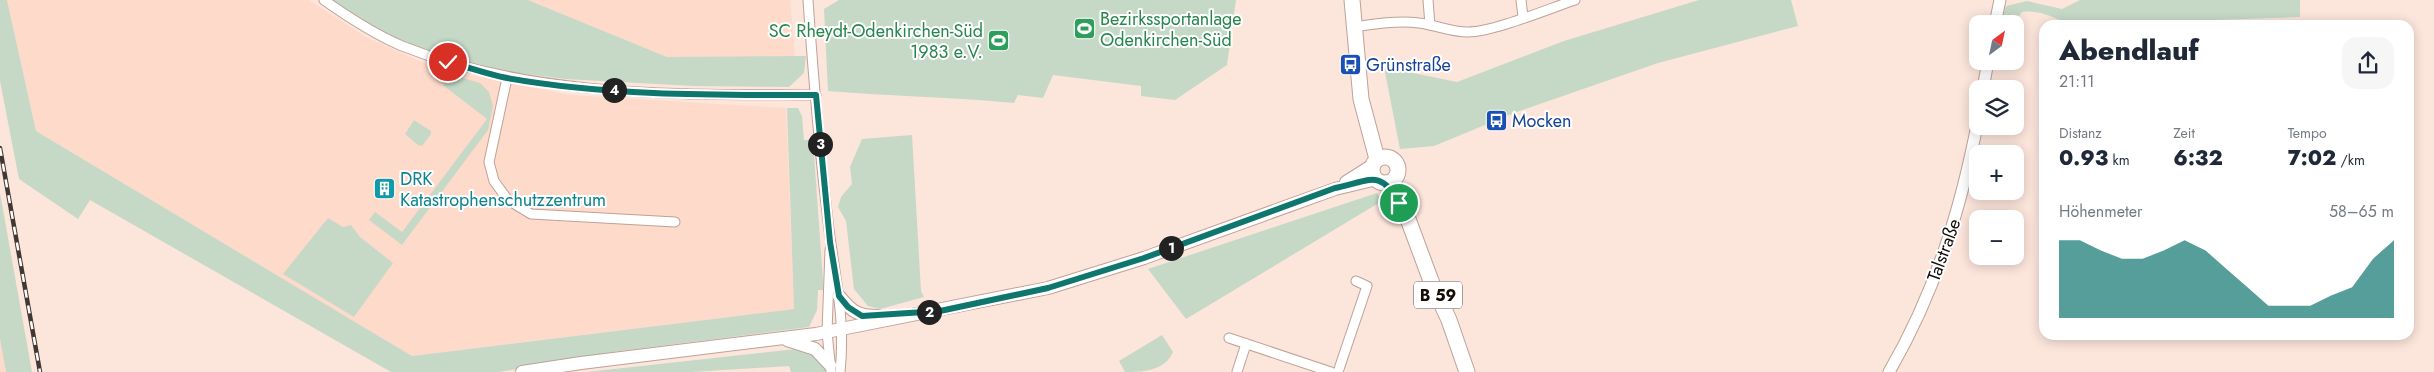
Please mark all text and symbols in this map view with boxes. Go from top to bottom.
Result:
place label: Bezirkssportanlage Odenkirchen-Süd [1100,6,1242,53]
north arrow [1969,15,2024,70]
map controls [1969,15,2024,265]
sports icon: Bezirkssportanlage Odenkirchen-Süd [1072,17,1096,41]
place label: SC Rheydt-Odenkirchen-Süd 1983 e.V. [769,18,983,65]
sports icon: SC Rheydt-Odenkirchen-Süd 1983 e.V. [987,29,1011,53]
text: Abendlauf [2059,30,2199,71]
button: share [2342,37,2394,89]
pin [427,41,469,83]
icon: check [434,48,462,76]
place label: Grünstraße [1366,52,1451,78]
bus stop icon: Grünstraße [1338,53,1362,77]
text: 21:11 [2059,70,2095,93]
pin: 4 [602,78,626,102]
text: 4 [610,80,619,100]
button: layers [1969,80,2024,135]
place label: Mocken [1512,108,1571,134]
bus stop icon: Mocken [1484,109,1508,133]
text: Distanz [2059,123,2102,143]
text: Zeit [2173,123,2195,143]
text: Tempo [2288,123,2327,143]
pin: 3 [808,132,832,156]
text: 3 [816,134,825,154]
text: 0.93 [2059,143,2108,173]
text: 6:32 [2173,143,2223,173]
text: 7:02 [2288,143,2336,173]
button: + [1969,145,2024,200]
text: km [2108,150,2130,170]
text: /km [2336,150,2365,170]
place label: DRK Katastrophenschutzzentrum [400,166,606,213]
building icon: DRK Katastrophenschutzzentrum [372,177,396,201]
pin [1378,182,1420,224]
icon: arrive [1385,189,1413,217]
text: Höhenmeter [2059,200,2143,223]
text: 58–65 m [2329,200,2394,223]
button: − [1969,210,2024,265]
street label: Talstraße [1921,215,1967,285]
pin: 1 [1158,236,1184,260]
text: 1 [1168,238,1175,258]
road number: B 59 [1414,282,1462,308]
pin: 2 [916,300,942,324]
text: 2 [925,302,934,322]

